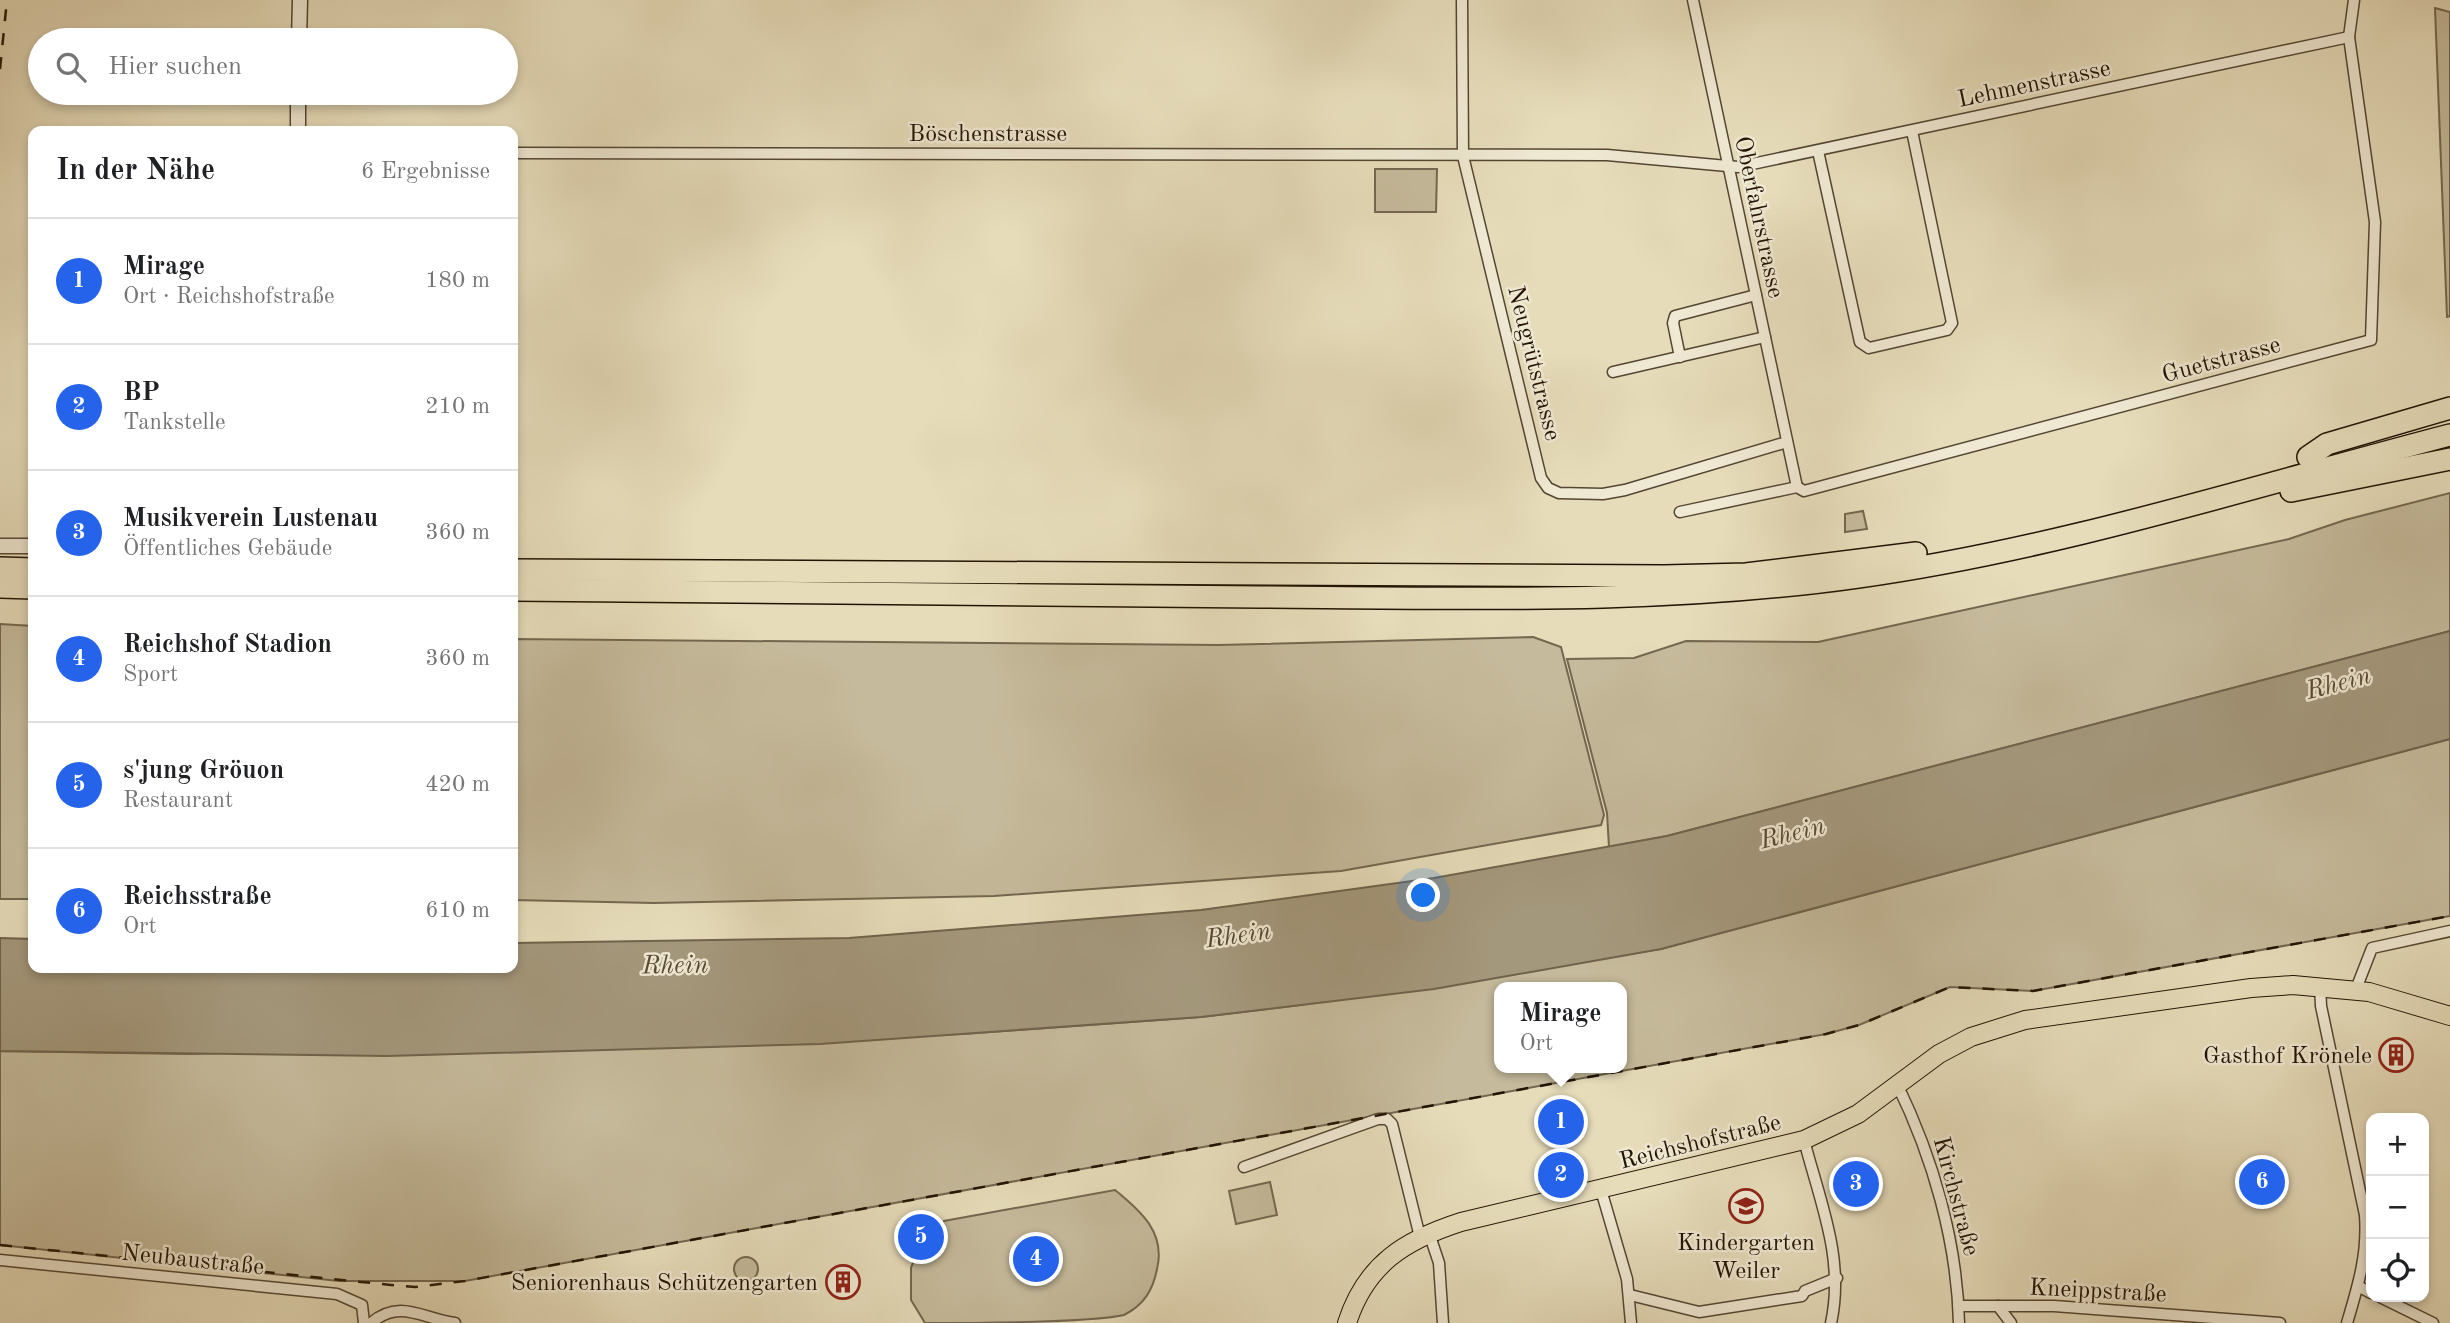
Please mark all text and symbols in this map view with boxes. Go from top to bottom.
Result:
search box [28,28,518,105]
icon: search [52,48,90,86]
text: Hier suchen [108,54,242,80]
street label: Lehmenstrasse [1956,57,2113,113]
street label: Böschenstrasse [909,123,1067,147]
street label: Oberfahrstrasse [1729,134,1787,301]
text: In der Nähe [56,156,215,186]
text: 6 Ergebnisse [361,160,490,183]
text: Mirage [123,254,205,280]
text: 1 [72,269,86,292]
text: 180 m [425,269,490,292]
street label: Neugrütstrasse [1502,284,1564,443]
text: Ort · Reichshofstraße [123,285,335,308]
street label: Guetstrasse [2160,334,2284,388]
text: BP [123,380,160,406]
text: 2 [72,395,86,418]
text: 210 m [425,395,490,418]
text: Tankstelle [123,411,226,434]
text: Musikverein Lustenau [123,506,378,532]
text: 3 [72,521,86,544]
text: 360 m [425,521,490,544]
text: Öffentliches Gebäude [123,537,332,560]
text: Reichshof Stadion [123,632,332,658]
text: 4 [72,647,86,670]
text: 360 m [425,647,490,670]
text: Sport [123,663,178,686]
water label: Rhein [2302,663,2374,705]
text: s'jung Gröuon [123,758,284,784]
text: 5 [72,773,86,796]
text: 420 m [425,773,490,796]
text: Restaurant [123,789,233,812]
water label: Rhein [1756,813,1828,855]
your location [1406,878,1440,912]
text: Reichsstraße [123,884,272,910]
text: 6 [72,899,86,922]
text: 610 m [425,899,490,922]
text: Ort [123,915,157,938]
water label: Rhein [1203,918,1273,954]
water label: Rhein [641,952,709,980]
popup [1494,982,1627,1073]
text: Mirage [1519,1001,1602,1027]
text: Ort [1519,1032,1553,1055]
building icon: Gasthof Krönele [2377,1036,2415,1074]
place label: Gasthof Krönele [2203,1045,2372,1069]
pin: 1 [1538,1096,1584,1148]
street label: Reichshofstraße [1617,1111,1784,1175]
map controls [2366,1113,2429,1302]
button: + [2366,1113,2429,1176]
street label: Kirchstraße [1928,1134,1982,1259]
pin: 2 [1538,1149,1584,1201]
pin: 6 [2239,1156,2285,1208]
pin: 3 [1833,1158,1879,1210]
button: − [2366,1176,2429,1239]
school or university icon: Kindergarten Weiler [1727,1187,1765,1225]
pin: 5 [898,1211,944,1263]
place label: Kindergarten Weiler [1677,1232,1815,1284]
pin: 4 [1013,1233,1059,1285]
button: locate [2366,1239,2429,1302]
street label: Neubaustraße [120,1242,265,1280]
building icon: Seniorenhaus Schützengarten [824,1263,862,1301]
place label: Seniorenhaus Schützengarten [511,1272,818,1296]
street label: Kneippstraße [2029,1276,2167,1308]

